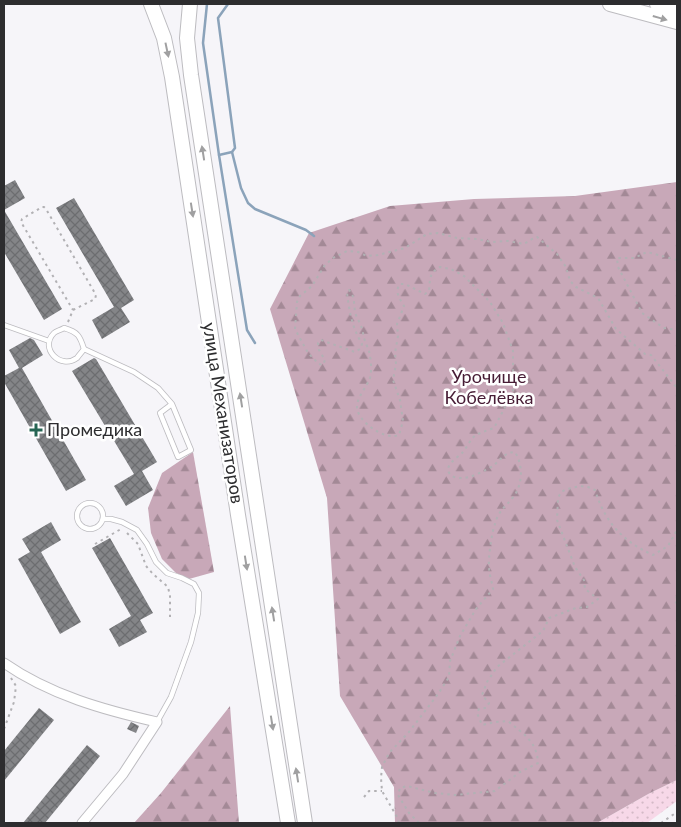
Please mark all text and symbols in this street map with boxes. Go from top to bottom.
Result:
one-way arrow [653,14,668,22]
one-way arrow [163,42,171,58]
one-way arrow [199,144,207,160]
one-way arrow [189,202,197,218]
street label: улица Механизаторов [199,321,249,505]
park label: Урочище Кобелёвка [445,365,533,408]
one-way arrow [237,391,245,407]
place label: Промедика [47,418,142,440]
marker: Промедика [29,423,43,437]
one-way arrow [242,555,250,571]
one-way arrow [269,606,277,622]
one-way arrow [268,716,276,732]
one-way arrow [293,767,301,783]

